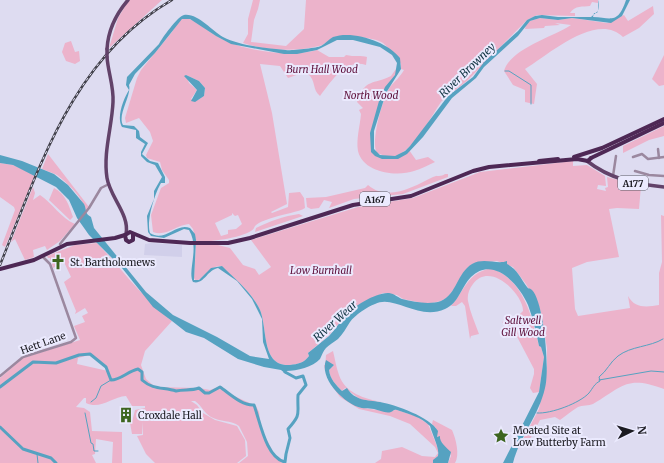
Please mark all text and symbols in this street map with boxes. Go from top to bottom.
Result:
water label: River Browney [436,40,498,100]
park label: Burn Hall Wood [286,63,358,76]
park label: North Wood [344,89,398,102]
road number: A177 [618,176,648,190]
road number: A167 [360,192,390,206]
church icon: St. Bartholomews [49,253,67,271]
place label: St. Bartholomews [70,256,155,269]
park label: Low Burnhall [290,264,352,277]
water label: River Wear [310,297,360,344]
park label: Saltwell Gill Wood [501,314,545,339]
street label: Hett Lane [19,329,67,357]
building icon: Croxdale Hall [117,406,135,424]
place label: Croxdale Hall [138,409,202,422]
north arrow [612,411,652,451]
place label: Moated Site at Low Butterby Farm [513,424,606,449]
text: N [635,425,649,435]
place icon: Moated Site at Low Butterby Farm [492,427,510,445]

